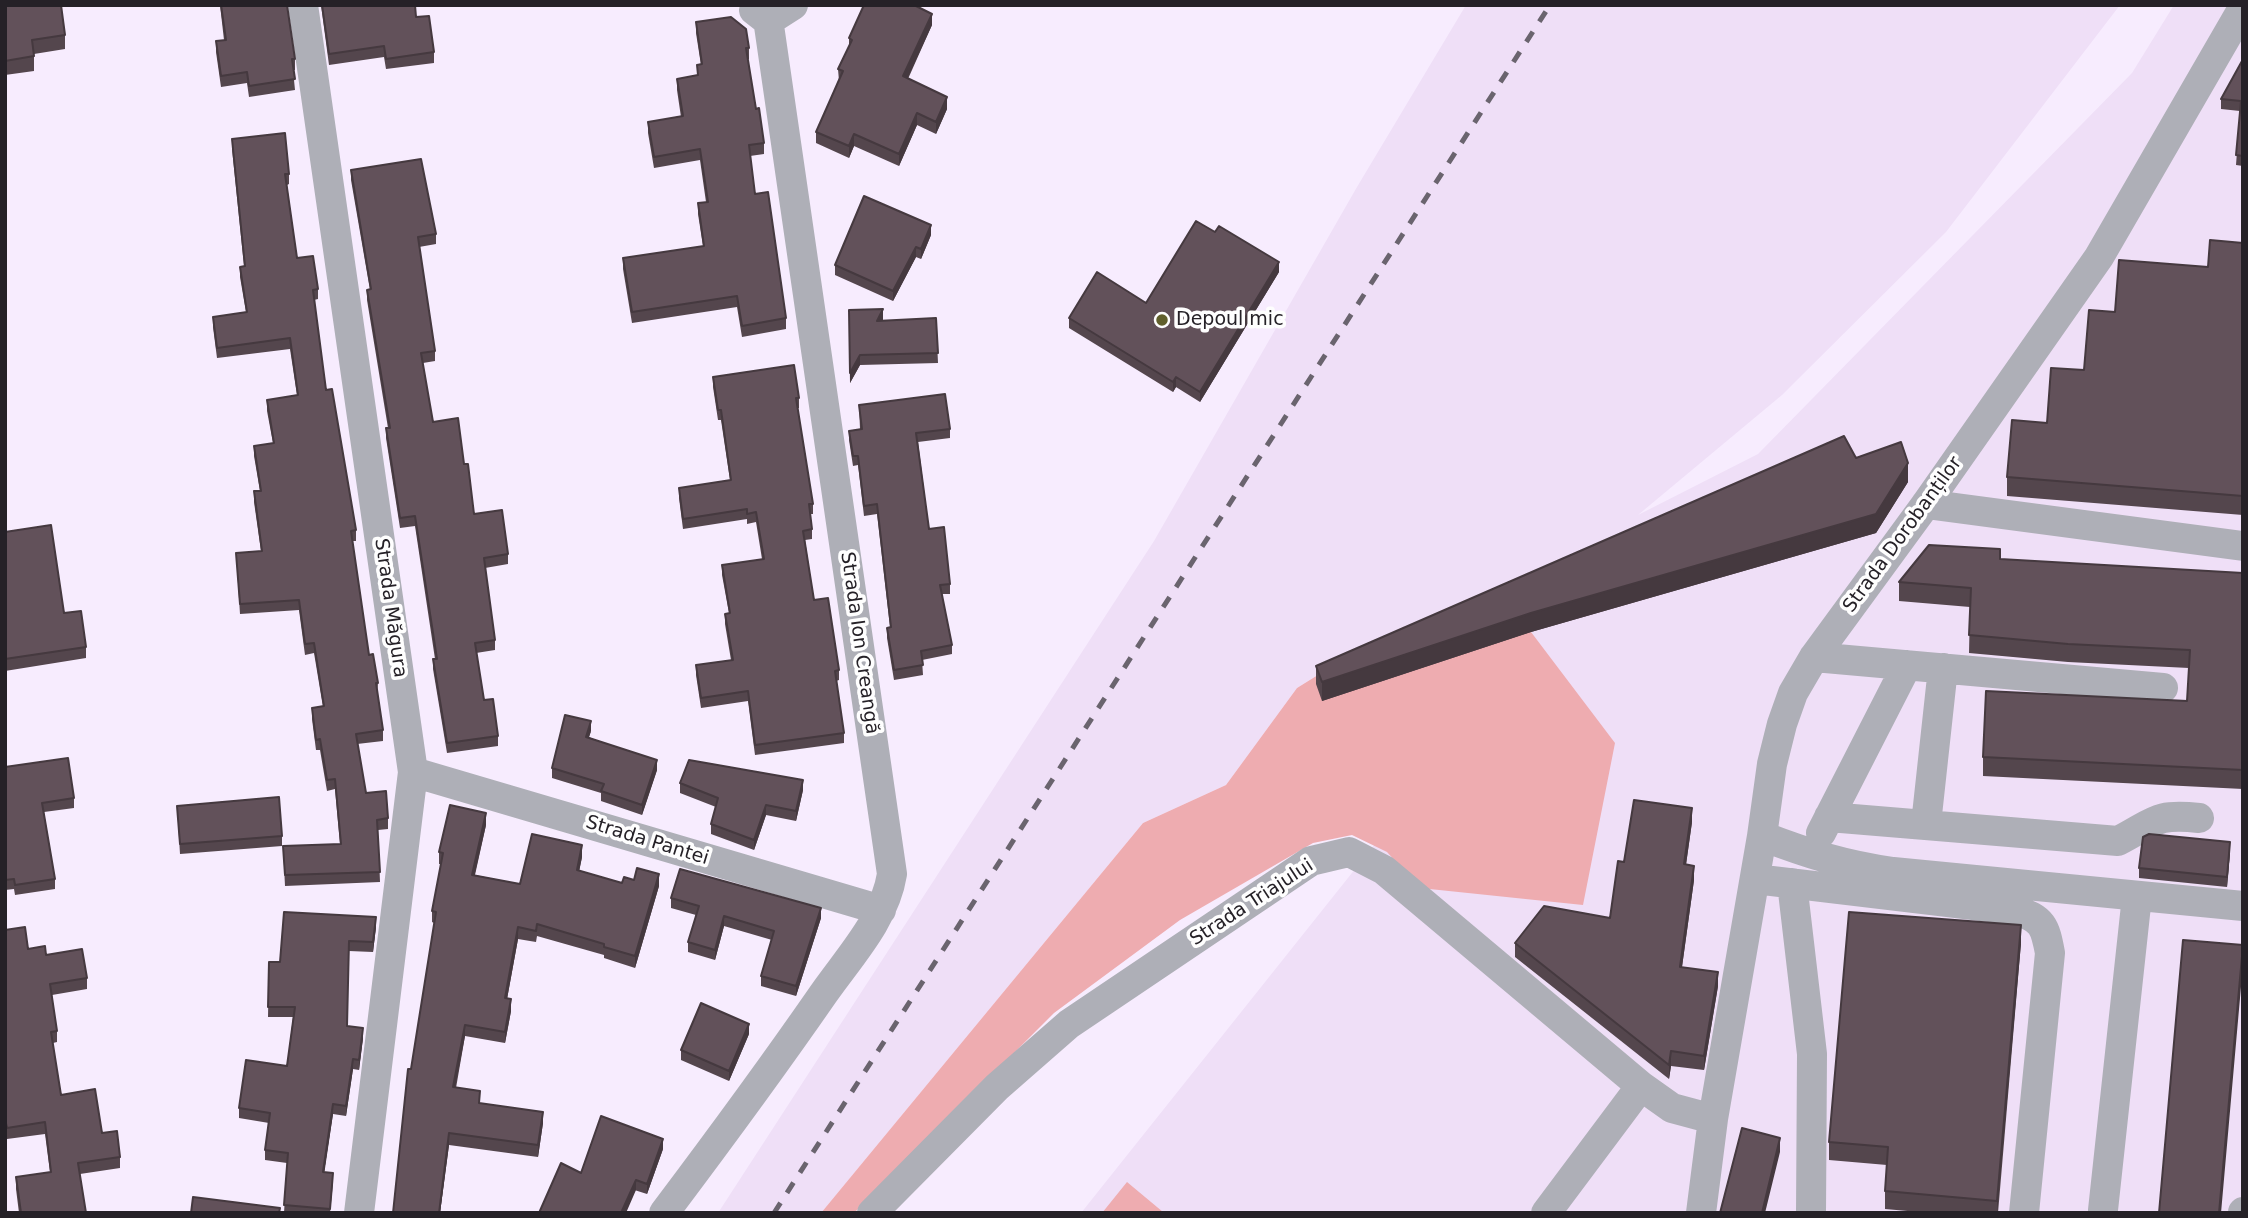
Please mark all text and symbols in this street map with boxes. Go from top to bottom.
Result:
place label: Depoul mic [1176,309,1284,331]
marker: Depoul mic [1154,312,1170,328]
street label: Strada Dorobanților [1839,453,1967,617]
street label: Strada Măgura [369,537,411,679]
street label: Strada Ion Creangă [835,550,883,736]
street label: Strada Pantei [583,811,711,871]
street label: Strada Triajului [1186,855,1318,951]

